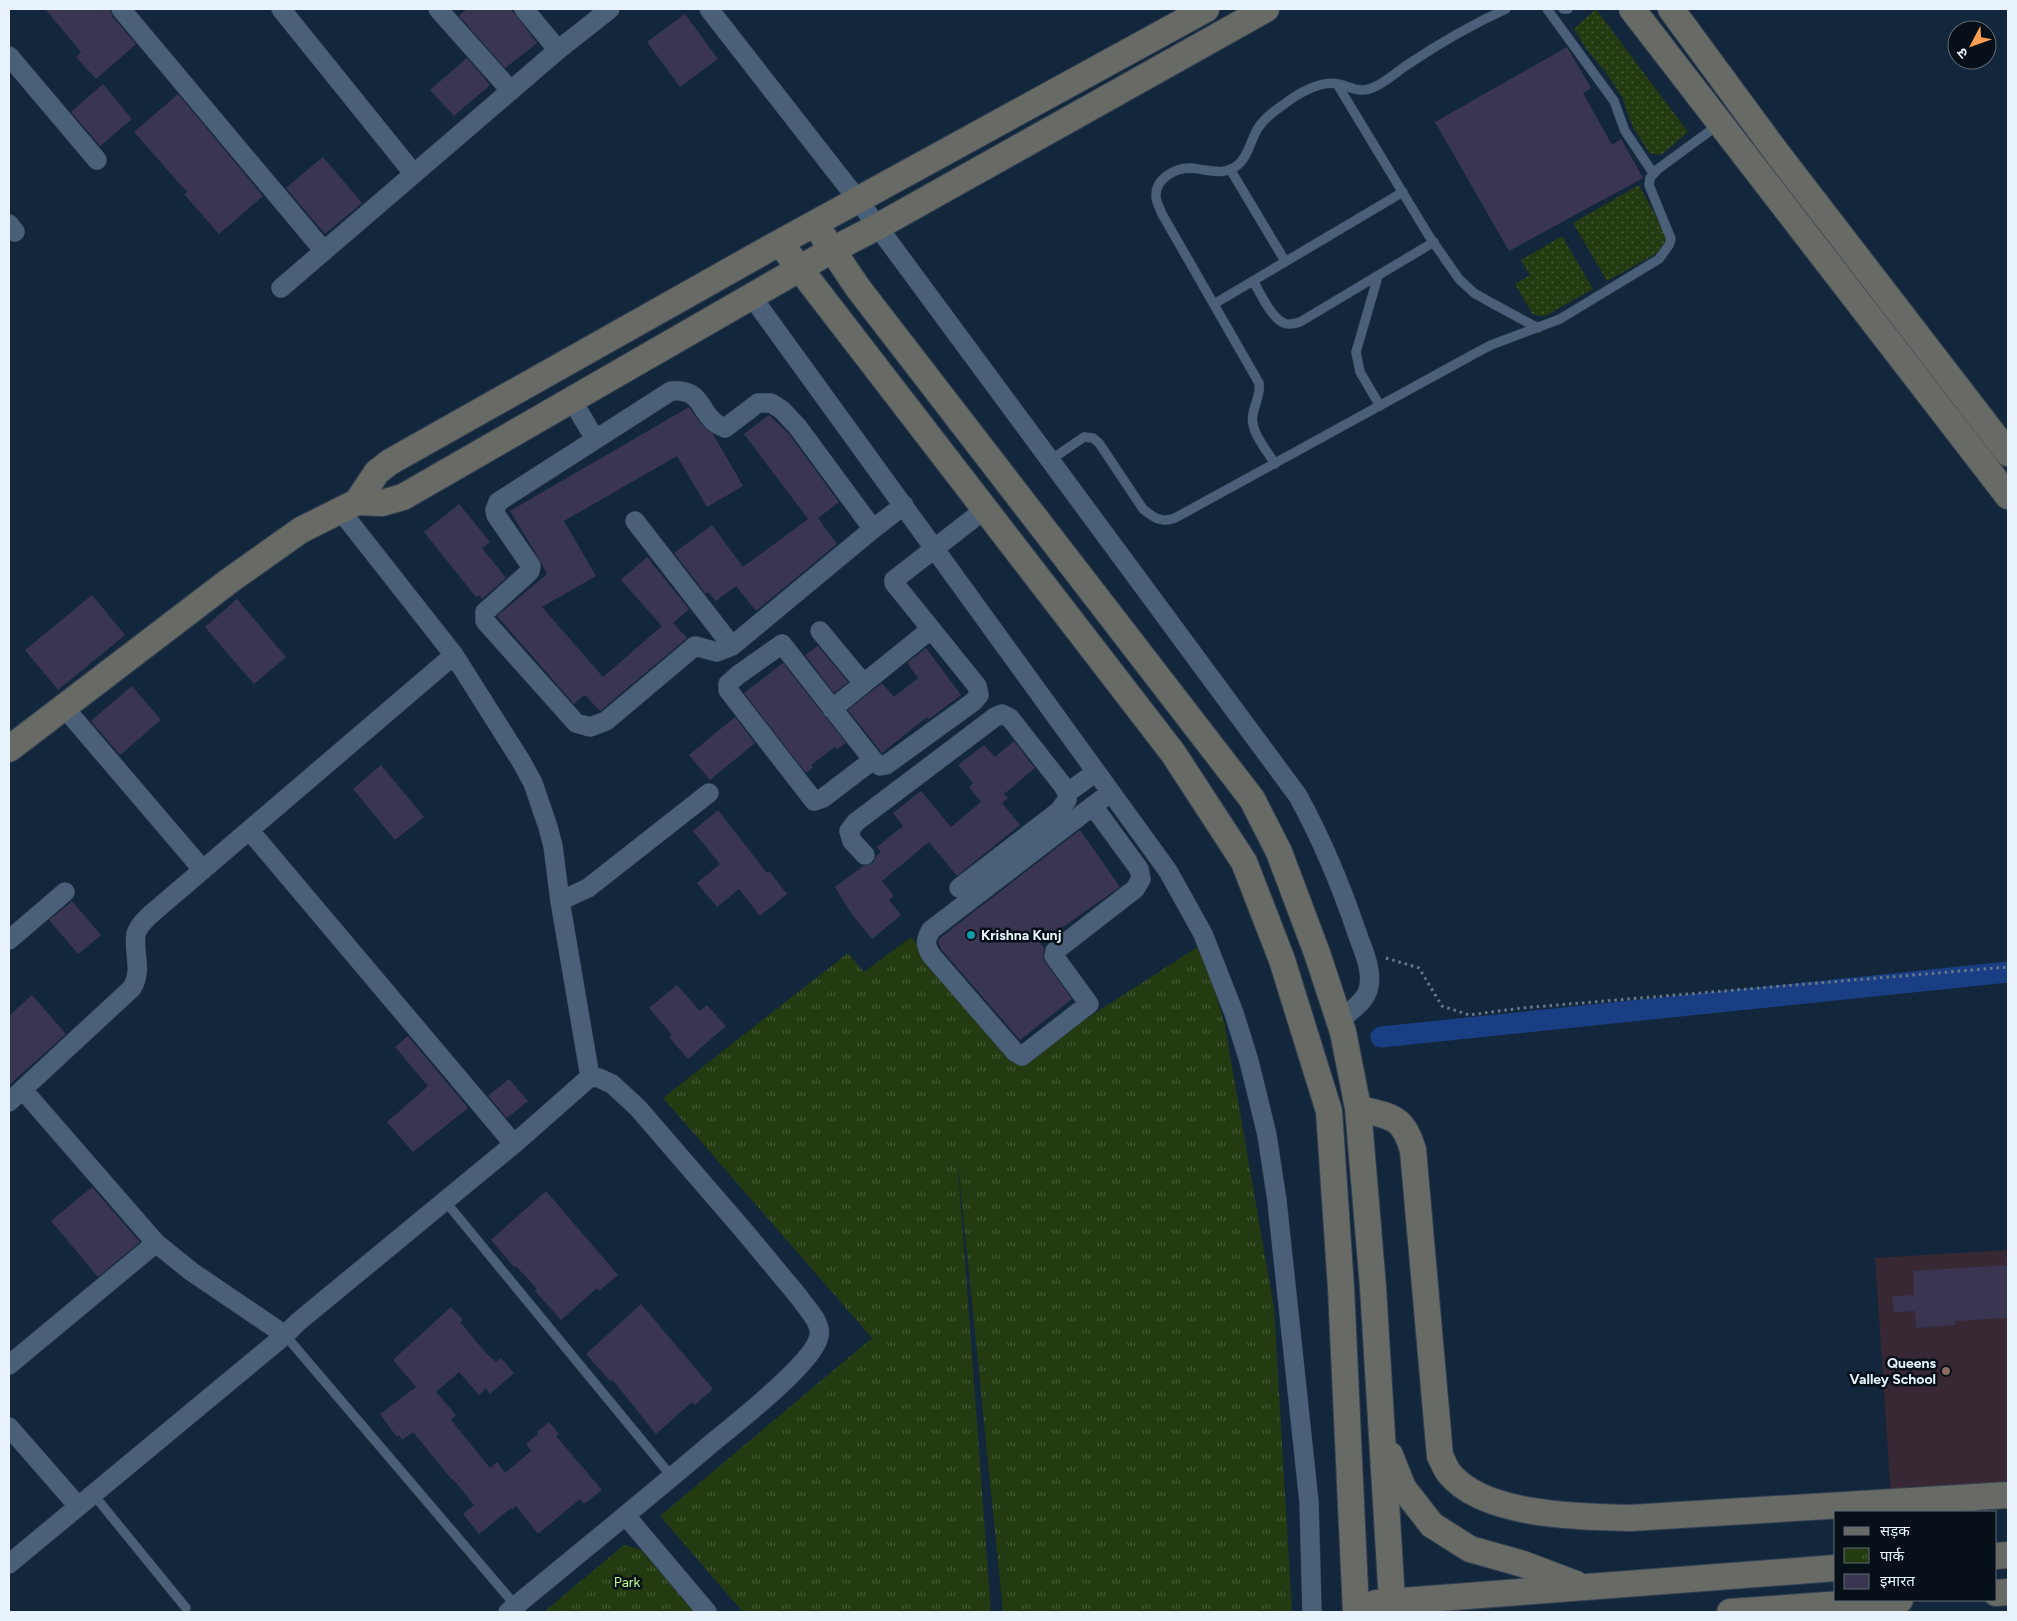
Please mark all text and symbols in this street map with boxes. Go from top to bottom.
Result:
north arrow [1947,20,1997,70]
text: उ [1953,44,1972,62]
place label: Krishna Kunj [981,927,1062,944]
marker: Krishna Kunj [965,929,977,941]
place label: Queens Valley School [1849,1355,1936,1388]
marker: Queens Valley School [1940,1365,1952,1377]
legend [1834,1511,1997,1601]
text: सड़क [1880,1522,1910,1540]
text: पार्क [1880,1547,1904,1565]
text: इमारत [1880,1572,1915,1590]
park label: Park [614,1574,641,1591]

